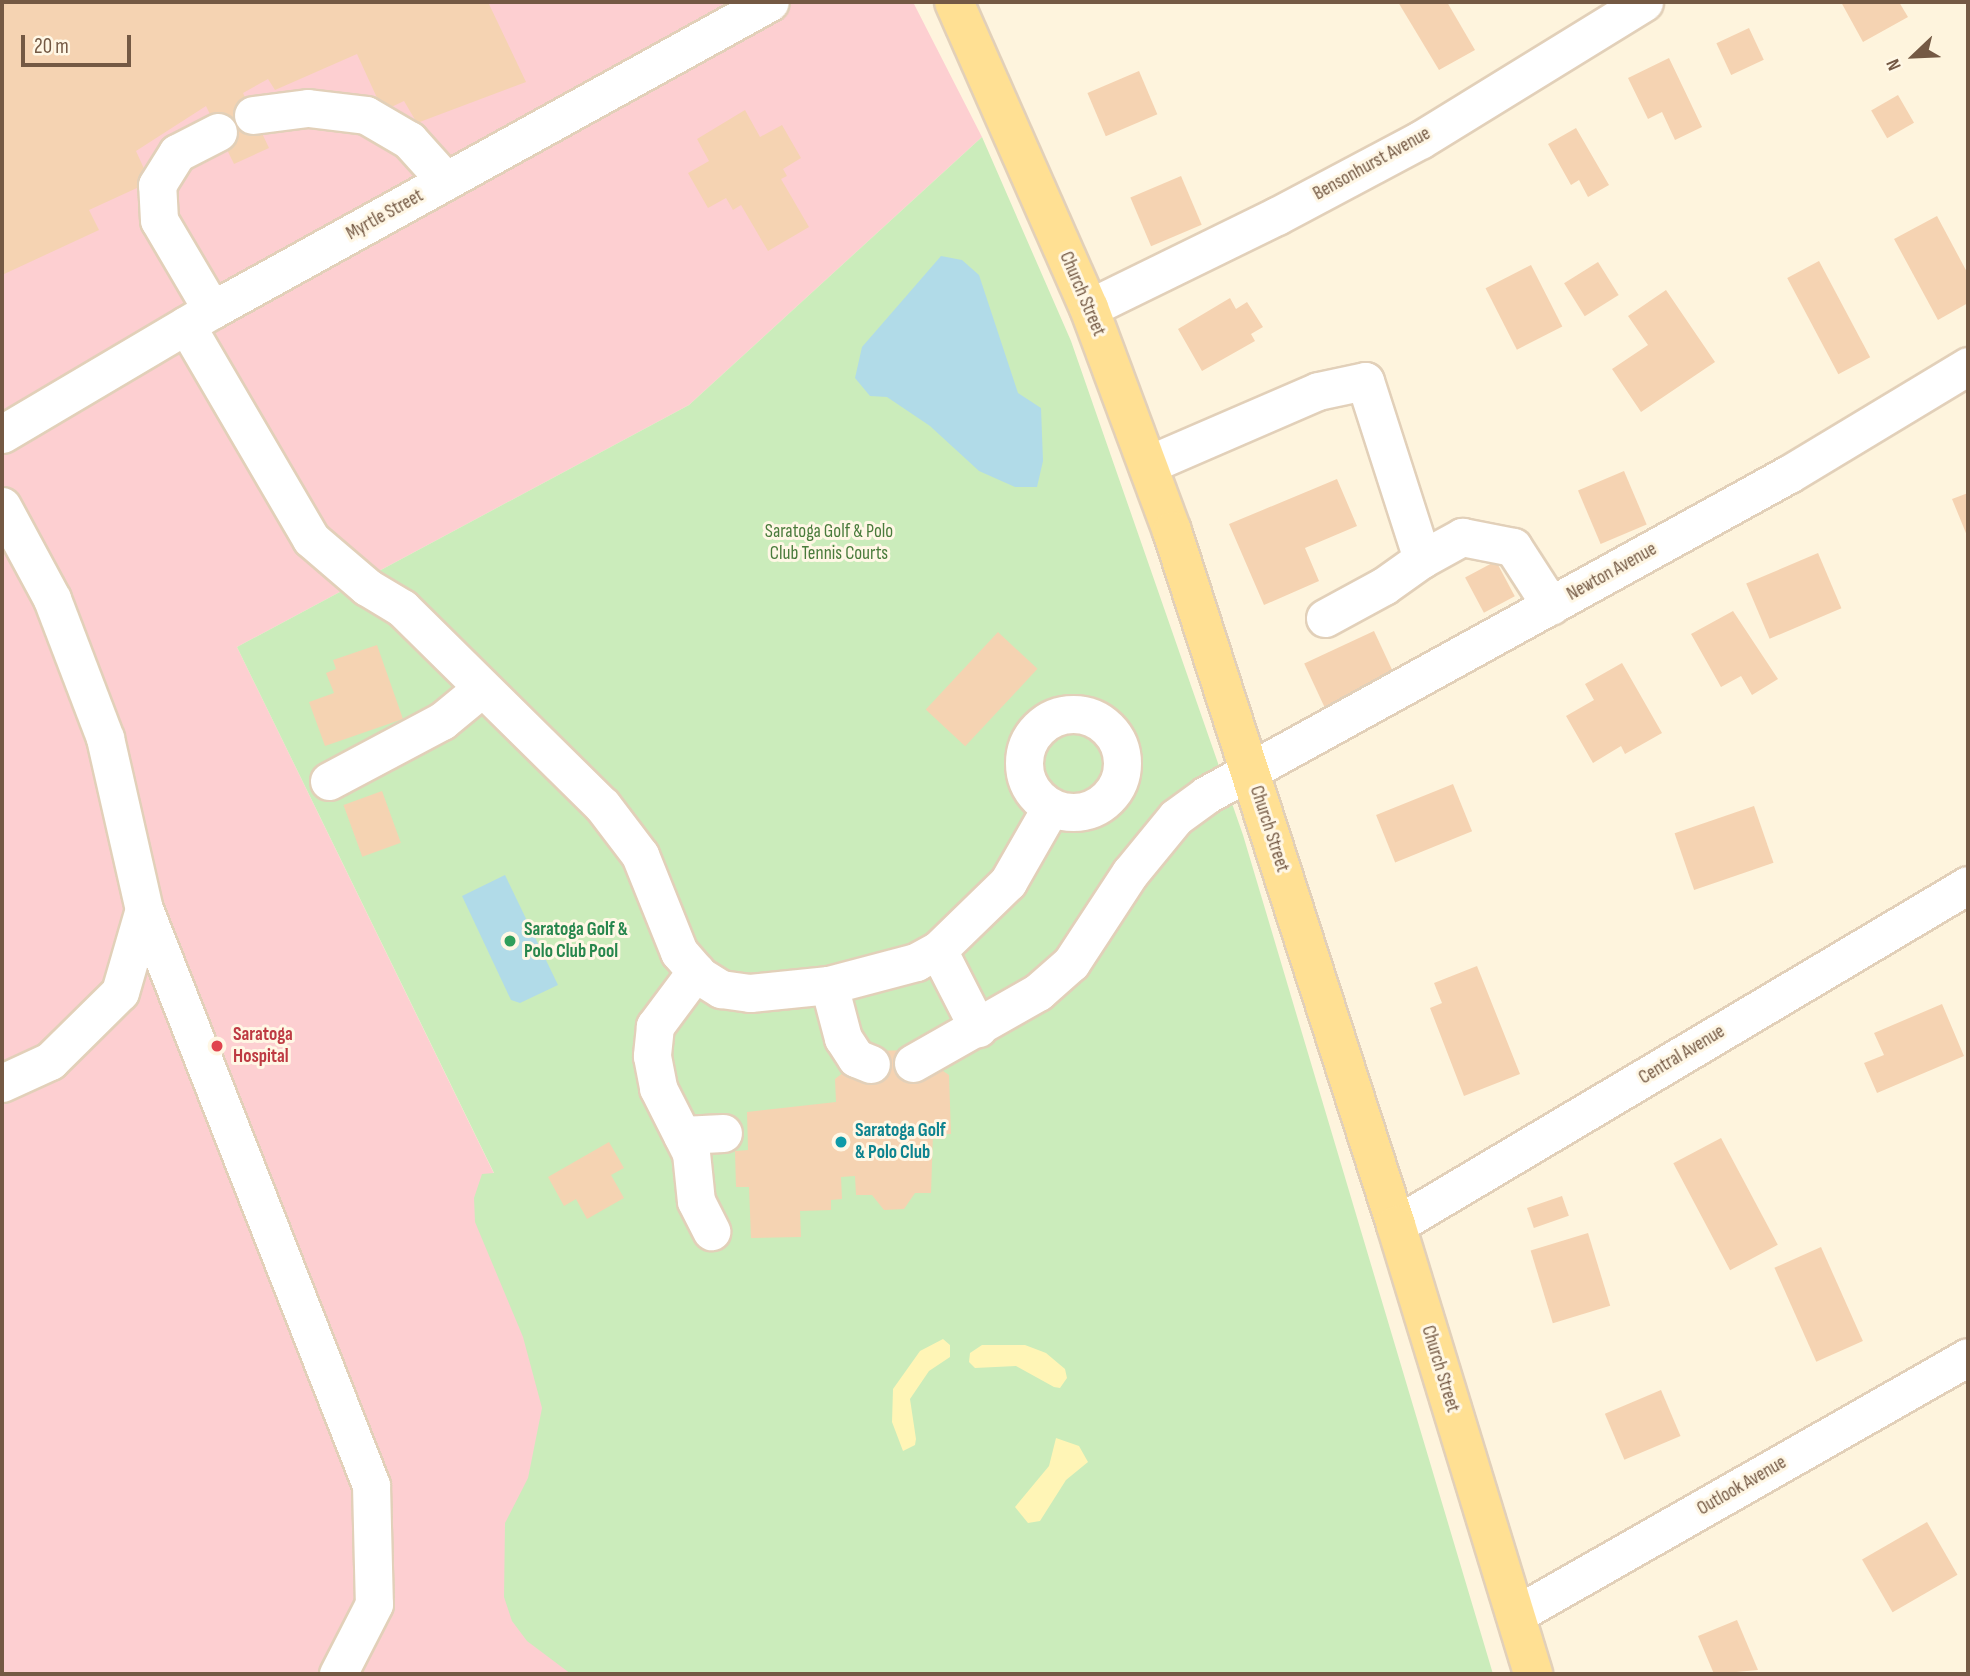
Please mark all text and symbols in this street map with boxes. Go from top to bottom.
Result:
scale bar [24,21,135,65]
north arrow [1879,21,1949,91]
text: 20 m [34,34,69,59]
text: N [1882,55,1907,74]
street label: Bensonhurst Avenue [1309,122,1435,206]
street label: Myrtle Street [343,185,427,245]
street label: Church Street [1054,248,1110,340]
park label: Saratoga Golf & Polo Club Tennis Courts [765,521,893,565]
street label: Newton Avenue [1563,538,1661,606]
street label: Church Street [1244,783,1294,875]
place label: Saratoga Golf & Polo Club Pool [524,919,628,963]
marker: Saratoga Golf & Polo Club Pool [502,933,518,949]
street label: Central Avenue [1635,1020,1729,1090]
place label: Saratoga Hospital [233,1024,293,1068]
marker: Saratoga Hospital [207,1036,227,1056]
place label: Saratoga Golf & Polo Club [855,1120,946,1164]
marker: Saratoga Golf & Polo Club [833,1134,849,1150]
street label: Church Street [1416,1323,1464,1415]
street label: Outlook Avenue [1693,1451,1791,1521]

